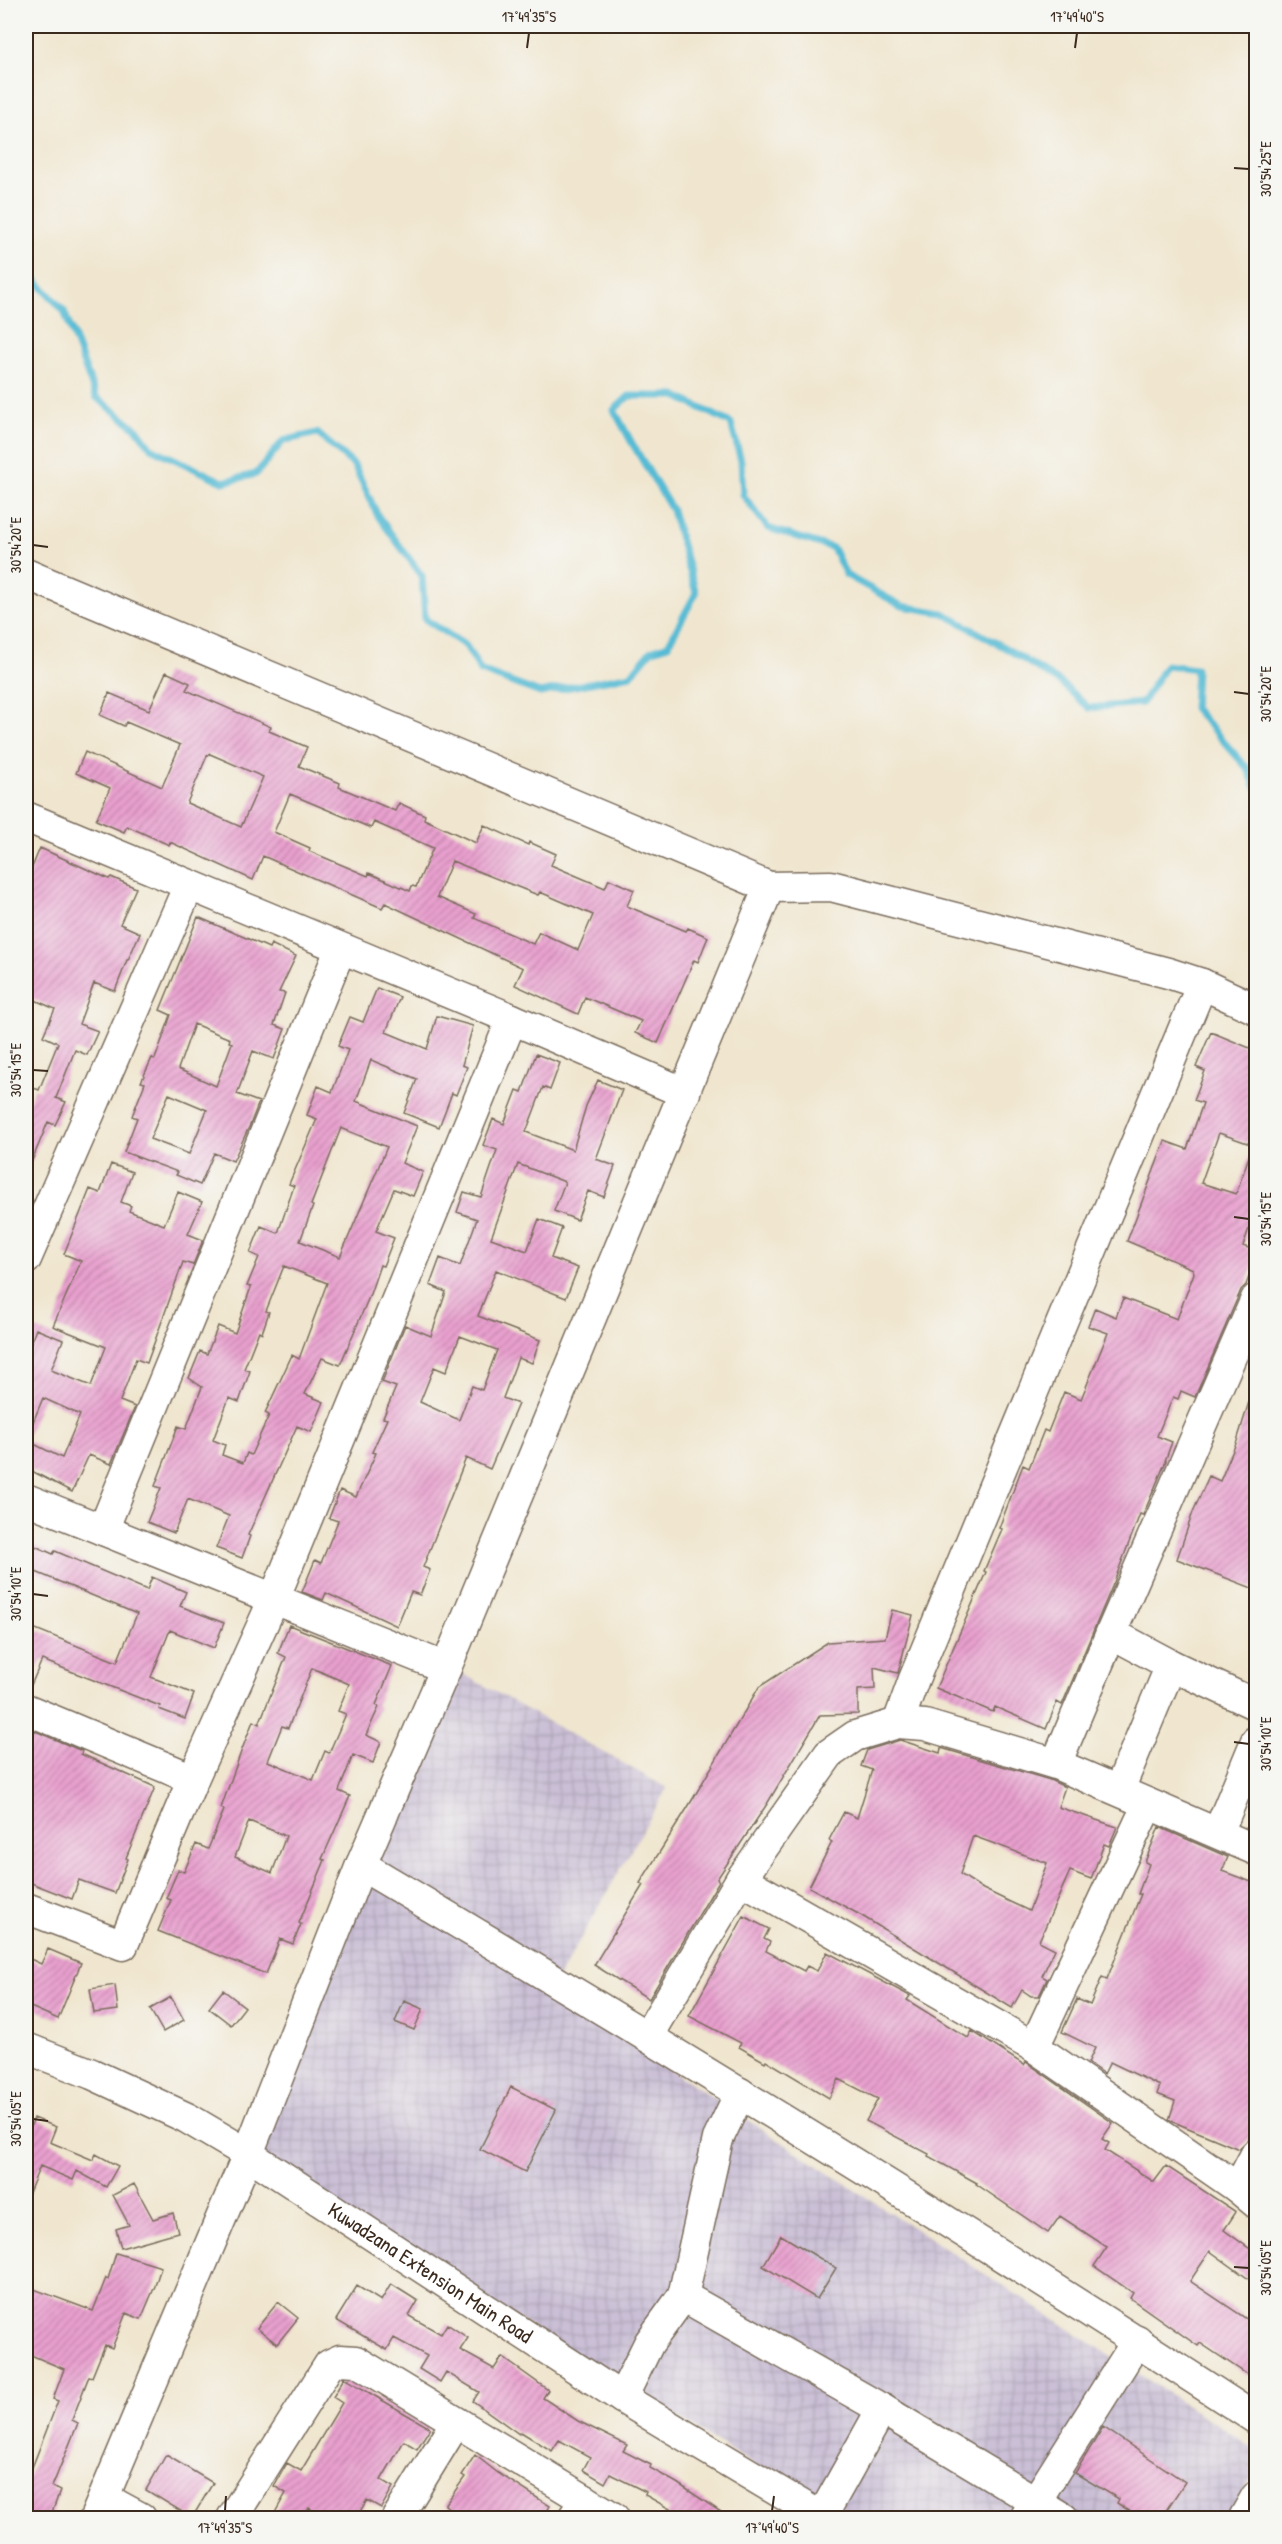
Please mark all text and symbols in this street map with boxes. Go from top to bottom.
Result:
text: 17°49'35"S [502,6,556,27]
text: 17°49'40"S [1050,6,1104,27]
text: 30°54'25"E [1255,141,1276,197]
text: 30°54'20"E [5,516,26,573]
text: 30°54'20"E [1255,665,1276,722]
text: 30°54'15"E [5,1042,26,1097]
text: 30°54'15"E [1255,1191,1276,1246]
text: 30°54'10"E [5,1566,26,1621]
text: 30°54'10"E [1255,1716,1276,1771]
text: 30°54'05"E [5,2091,26,2147]
street label: Kuwadzana Extension Main Road [322,2195,538,2350]
text: 30°54'05"E [1255,2240,1276,2296]
text: 17°49'35"S [198,2517,252,2538]
text: 17°49'40"S [745,2517,799,2538]

